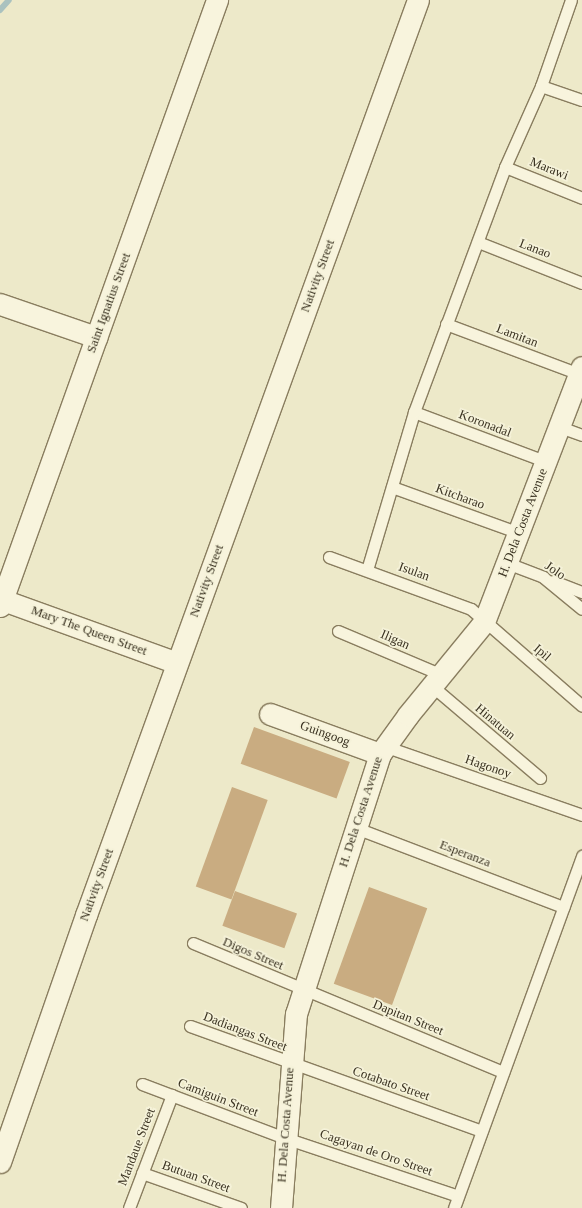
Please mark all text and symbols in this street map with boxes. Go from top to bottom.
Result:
street label: Marawi [527,154,571,184]
street label: Lanao [517,236,553,262]
street label: Nativity Street [298,238,338,314]
street label: Saint Ignatius Street [84,251,134,355]
street label: Lamitan [494,321,540,351]
street label: Koronadal [457,407,513,441]
street label: H. Dela Costa Avenue [495,466,551,580]
street label: Kitcharao [433,481,487,513]
street label: Nativity Street [187,543,227,619]
street label: Jolo [542,558,568,584]
street label: Isulan [396,559,432,585]
street label: Mary The Queen Street [29,603,149,659]
street label: Iligan [378,627,412,653]
street label: Ipil [530,641,554,665]
street label: Hinatuan [472,701,518,743]
street label: Guingoog [298,718,352,750]
street label: Hagonoy [463,752,513,782]
street label: H. Dela Costa Avenue [336,754,386,870]
street label: Esperanza [437,837,493,871]
street label: Nativity Street [77,847,117,923]
street label: Digos Street [220,934,286,974]
street label: Dapitan Street [370,997,446,1039]
street label: Dadiangas Street [201,1009,289,1055]
street label: Cotabato Street [350,1064,432,1104]
street label: H. Dela Costa Avenue [274,1067,298,1183]
street label: Camiguin Street [176,1076,260,1120]
street label: Mandaue Street [115,1106,159,1188]
street label: Cagayan de Oro Street [318,1126,434,1180]
street label: Butuan Street [160,1158,232,1196]

